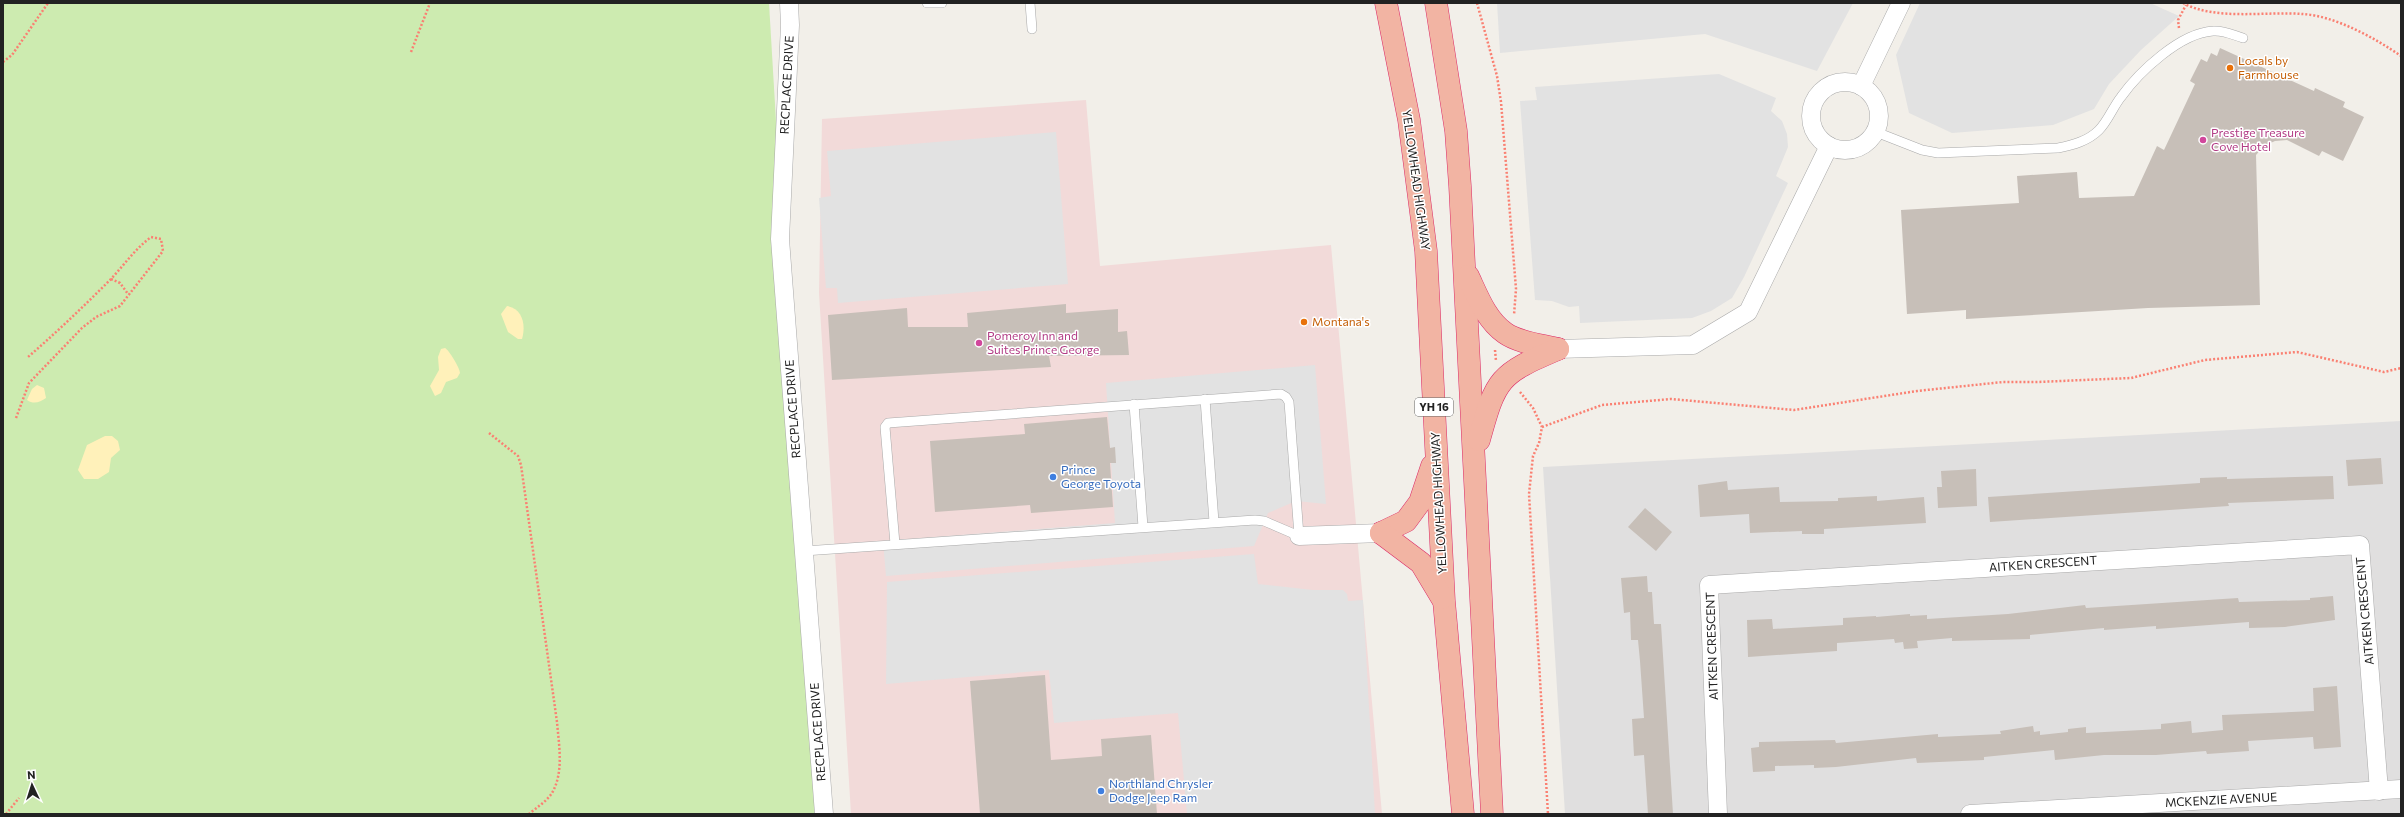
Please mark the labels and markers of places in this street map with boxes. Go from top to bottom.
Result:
place label: Locals by Farmhouse [2238,53,2299,81]
marker: Locals by Farmhouse [2225,63,2235,73]
place label: Prestige Treasure Cove Hotel [2211,125,2305,153]
marker: Prestige Treasure Cove Hotel [2198,135,2208,145]
place label: Montana's [1312,314,1370,328]
marker: Montana's [1299,317,1309,327]
place label: Pomeroy Inn and Suites Prince George [987,328,1099,356]
marker: Pomeroy Inn and Suites Prince George [974,338,984,348]
place label: Prince George Toyota [1061,462,1141,490]
marker: Prince George Toyota [1048,472,1058,482]
place label: Northland Chrysler Dodge Jeep Ram [1109,776,1213,805]
marker: Northland Chrysler Dodge Jeep Ram [1096,786,1106,796]

